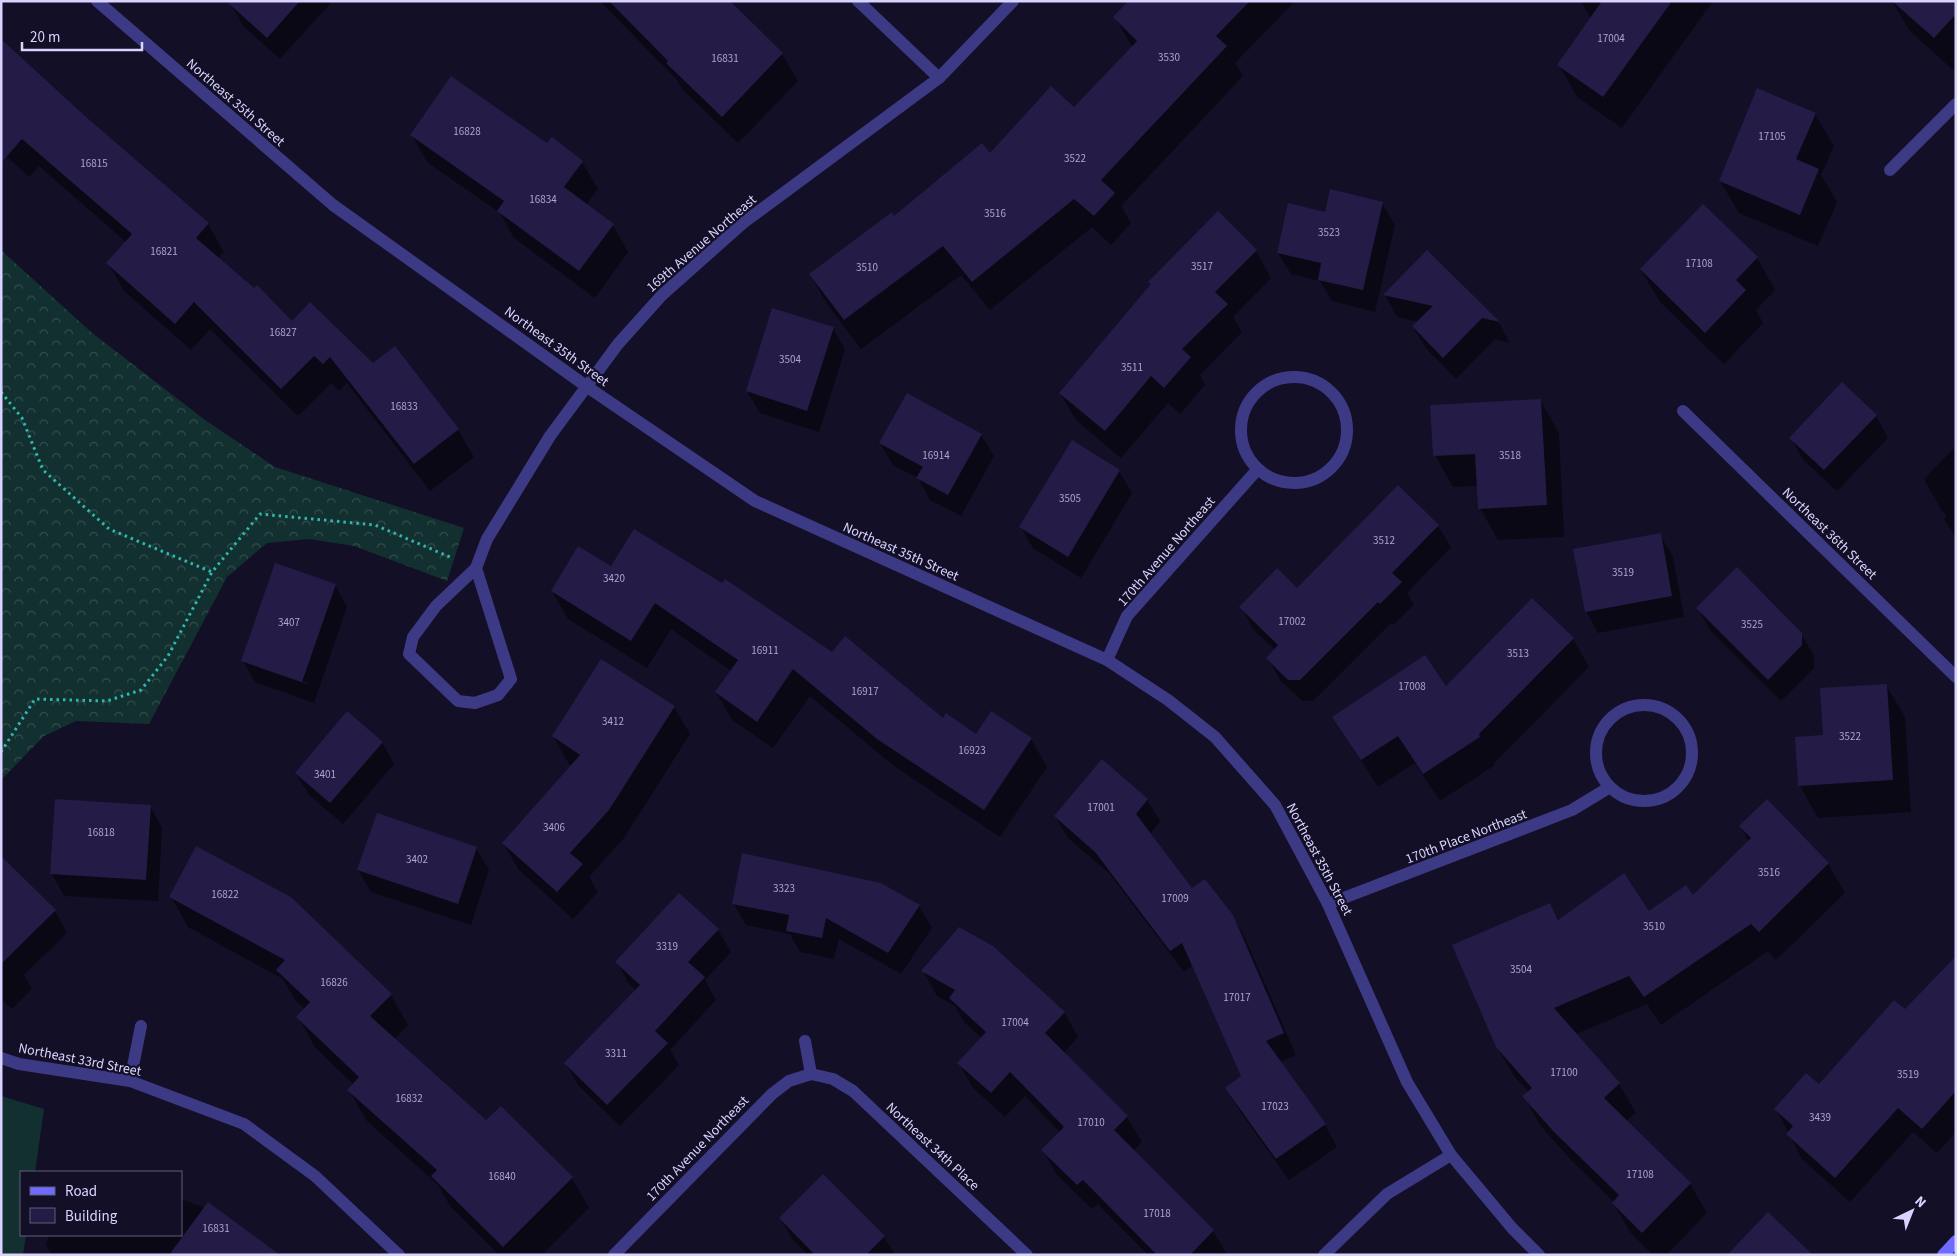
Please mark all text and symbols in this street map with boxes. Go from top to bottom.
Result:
scale bar [22,20,142,52]
text: 20 m [30,27,60,48]
house number: 17004 [1597,31,1625,46]
house number: 3530 [1158,50,1180,65]
house number: 16831 [711,51,739,66]
street label: Northeast 35th Street [182,54,289,151]
house number: 16828 [453,124,481,139]
house number: 17105 [1758,129,1786,144]
house number: 3522 [1064,151,1086,166]
house number: 16815 [80,156,108,171]
street label: 169th Avenue Northeast [642,190,761,297]
house number: 16834 [529,192,557,207]
house number: 3516 [984,206,1006,221]
house number: 3523 [1318,225,1340,240]
house number: 16821 [150,244,178,259]
house number: 17108 [1685,256,1713,271]
house number: 3517 [1191,259,1213,274]
house number: 3510 [856,260,878,275]
street label: Northeast 35th Street [500,302,613,392]
house number: 16827 [269,325,297,340]
house number: 3504 [779,352,801,367]
house number: 3511 [1121,360,1143,375]
house number: 16833 [390,399,418,414]
house number: 16914 [922,448,950,463]
house number: 3518 [1499,448,1521,463]
street label: Northeast 36th Street [1777,483,1881,584]
house number: 3505 [1059,491,1081,506]
street label: 170th Avenue Northeast [1113,492,1220,611]
street label: Northeast 35th Street [839,517,962,587]
house number: 3512 [1373,533,1395,548]
house number: 3519 [1612,565,1634,580]
house number: 3420 [603,571,625,586]
house number: 17002 [1278,614,1306,629]
house number: 3407 [278,615,300,630]
house number: 3525 [1741,617,1763,632]
house number: 16911 [751,643,779,658]
house number: 3513 [1507,646,1529,661]
house number: 17008 [1398,679,1426,694]
house number: 16917 [851,684,879,699]
house number: 3412 [602,714,624,729]
house number: 3522 [1839,729,1861,744]
house number: 16923 [958,743,986,758]
house number: 3401 [314,767,336,782]
house number: 17001 [1087,800,1115,815]
street label: Northeast 35th Street [1281,800,1357,920]
street label: 170th Place Northeast [1403,804,1530,869]
house number: 3406 [543,820,565,835]
house number: 16818 [87,825,115,840]
house number: 3402 [406,852,428,867]
house number: 3516 [1758,865,1780,880]
house number: 3323 [773,881,795,896]
house number: 16822 [211,887,239,902]
house number: 17009 [1161,891,1189,906]
house number: 3510 [1643,919,1665,934]
house number: 3319 [656,939,678,954]
house number: 3504 [1510,962,1532,977]
house number: 16826 [320,975,348,990]
house number: 17017 [1223,990,1251,1005]
house number: 17004 [1001,1015,1029,1030]
street label: Northeast 33rd Street [17,1038,143,1082]
house number: 3311 [605,1046,627,1061]
house number: 17100 [1550,1065,1578,1080]
house number: 3519 [1897,1067,1919,1082]
house number: 16832 [395,1091,423,1106]
street label: 170th Avenue Northeast [642,1091,754,1206]
street label: Northeast 34th Place [881,1098,984,1195]
house number: 17023 [1261,1099,1289,1114]
house number: 3439 [1809,1110,1831,1125]
house number: 17010 [1077,1115,1105,1130]
house number: 17108 [1626,1167,1654,1182]
house number: 16840 [488,1169,516,1184]
legend [20,1171,182,1236]
text: Road [65,1181,97,1202]
north arrow [1887,1186,1937,1236]
text: N [1910,1192,1930,1213]
text: Building [65,1206,118,1227]
house number: 17018 [1143,1206,1171,1221]
house number: 16831 [202,1221,230,1236]

